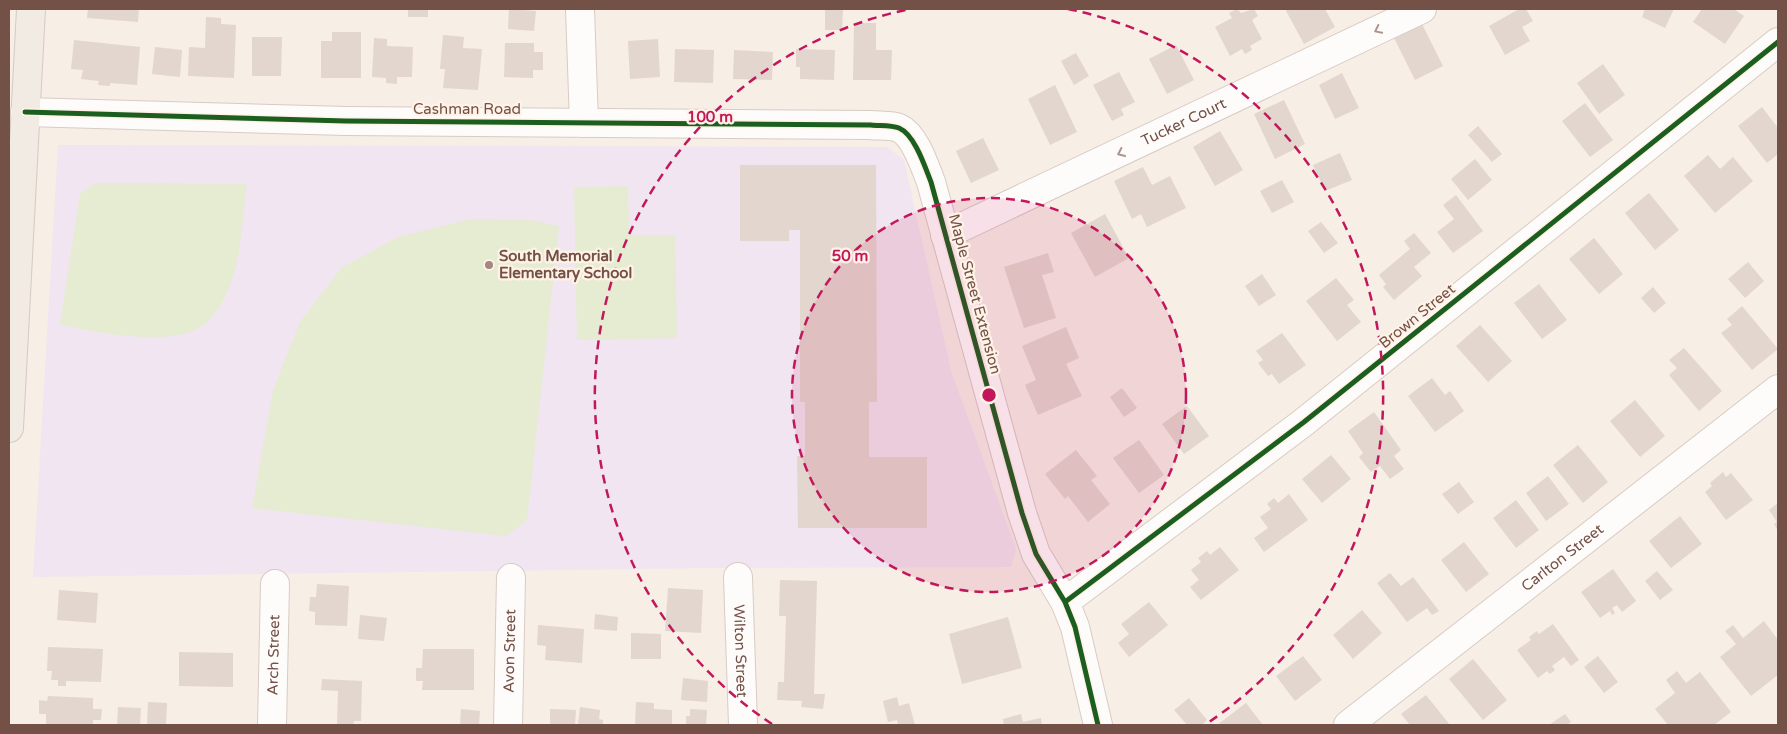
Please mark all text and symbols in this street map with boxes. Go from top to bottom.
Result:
one-way arrow [1374,24,1383,34]
street label: Tucker Court [1138,94,1229,150]
street label: Cashman Road [413,100,521,118]
text: 100 m [687,108,733,126]
one-way arrow [1117,146,1126,157]
street label: Maple Street Extension [945,212,1005,376]
place label: South Memorial Elementary School [499,247,632,283]
text: 50 m [832,247,868,265]
marker: South Memorial Elementary School [483,259,495,271]
street label: Brown Street [1375,280,1459,352]
centre of rings [980,386,998,404]
street label: Carlton Street [1518,520,1607,595]
street label: Wilton Street [730,604,751,698]
street label: Avon Street [500,609,519,693]
street label: Arch Street [264,614,283,696]

